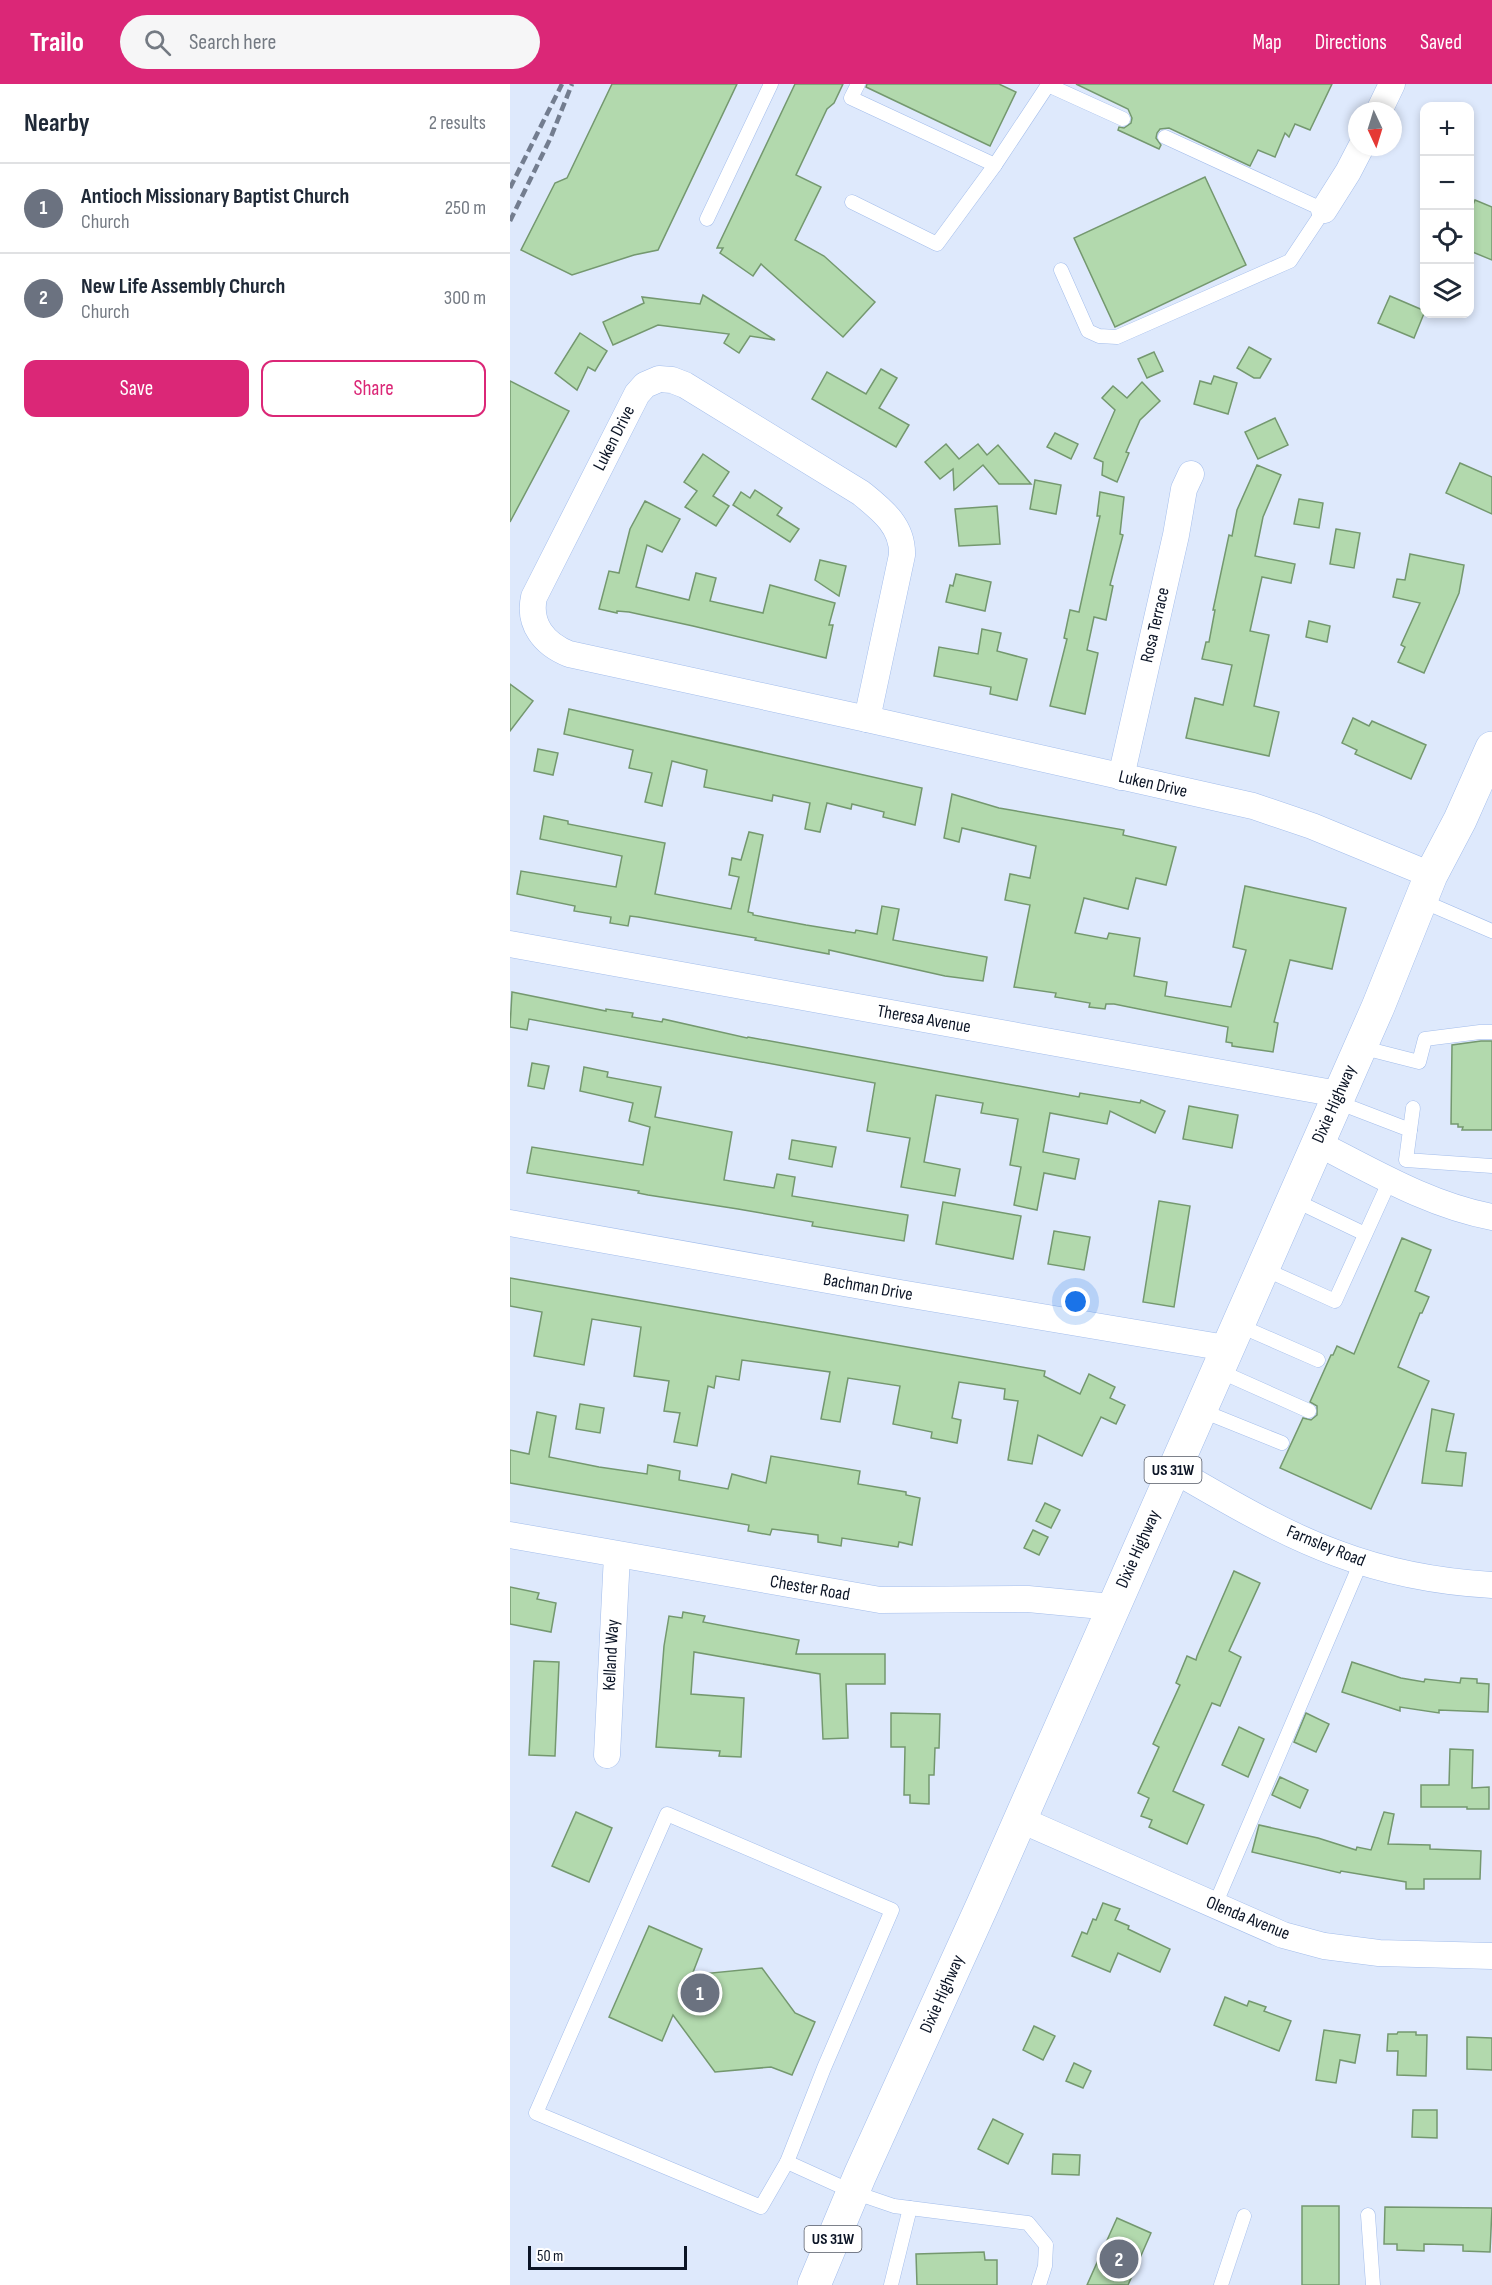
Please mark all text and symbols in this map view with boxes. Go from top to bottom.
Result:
search box [120,15,540,69]
text: Trailo [30,26,84,59]
icon: search [141,26,174,59]
text: Search here [189,29,276,56]
text: Map [1252,30,1282,55]
text: Directions [1315,30,1387,55]
text: Saved [1420,30,1462,55]
north arrow [1348,102,1402,156]
map controls [1420,102,1474,318]
button: + [1420,102,1474,156]
text: Nearby [24,108,90,139]
text: 2 results [429,111,486,135]
button: − [1420,156,1474,210]
text: Antioch Missionary Baptist Church [81,183,349,210]
text: 1 [40,196,47,220]
text: 250 m [445,196,486,220]
text: Church [81,210,130,234]
button: locate [1420,210,1474,264]
button: layers [1420,264,1474,318]
text: New Life Assembly Church [81,273,285,300]
text: 2 [39,286,48,310]
text: 300 m [444,286,486,310]
text: Church [81,300,130,324]
button: Save [24,360,249,417]
button: Share [261,360,486,417]
street label: Luken Drive [589,402,639,474]
street label: Rosa Terrace [1136,585,1174,665]
street label: Luken Drive [1117,766,1189,802]
street label: Theresa Avenue [876,1000,972,1038]
street label: Dixie Highway [1307,1062,1361,1146]
street label: Bachman Drive [822,1269,914,1305]
your location [1061,1287,1090,1316]
road number: US 31W [1144,1457,1202,1483]
street label: Dixie Highway [1111,1507,1165,1591]
street label: Farnsley Road [1284,1521,1368,1571]
street label: Chester Road [768,1571,852,1605]
street label: Kelland Way [599,1619,623,1691]
street label: Olenda Avenue [1203,1892,1293,1944]
street label: Dixie Highway [915,1952,969,2036]
pin: 1 [680,1970,720,2016]
road number: US 31W [804,2226,862,2252]
pin: 2 [1100,2236,1138,2282]
scale bar [528,2243,687,2270]
text: 50 m [537,2247,563,2266]

